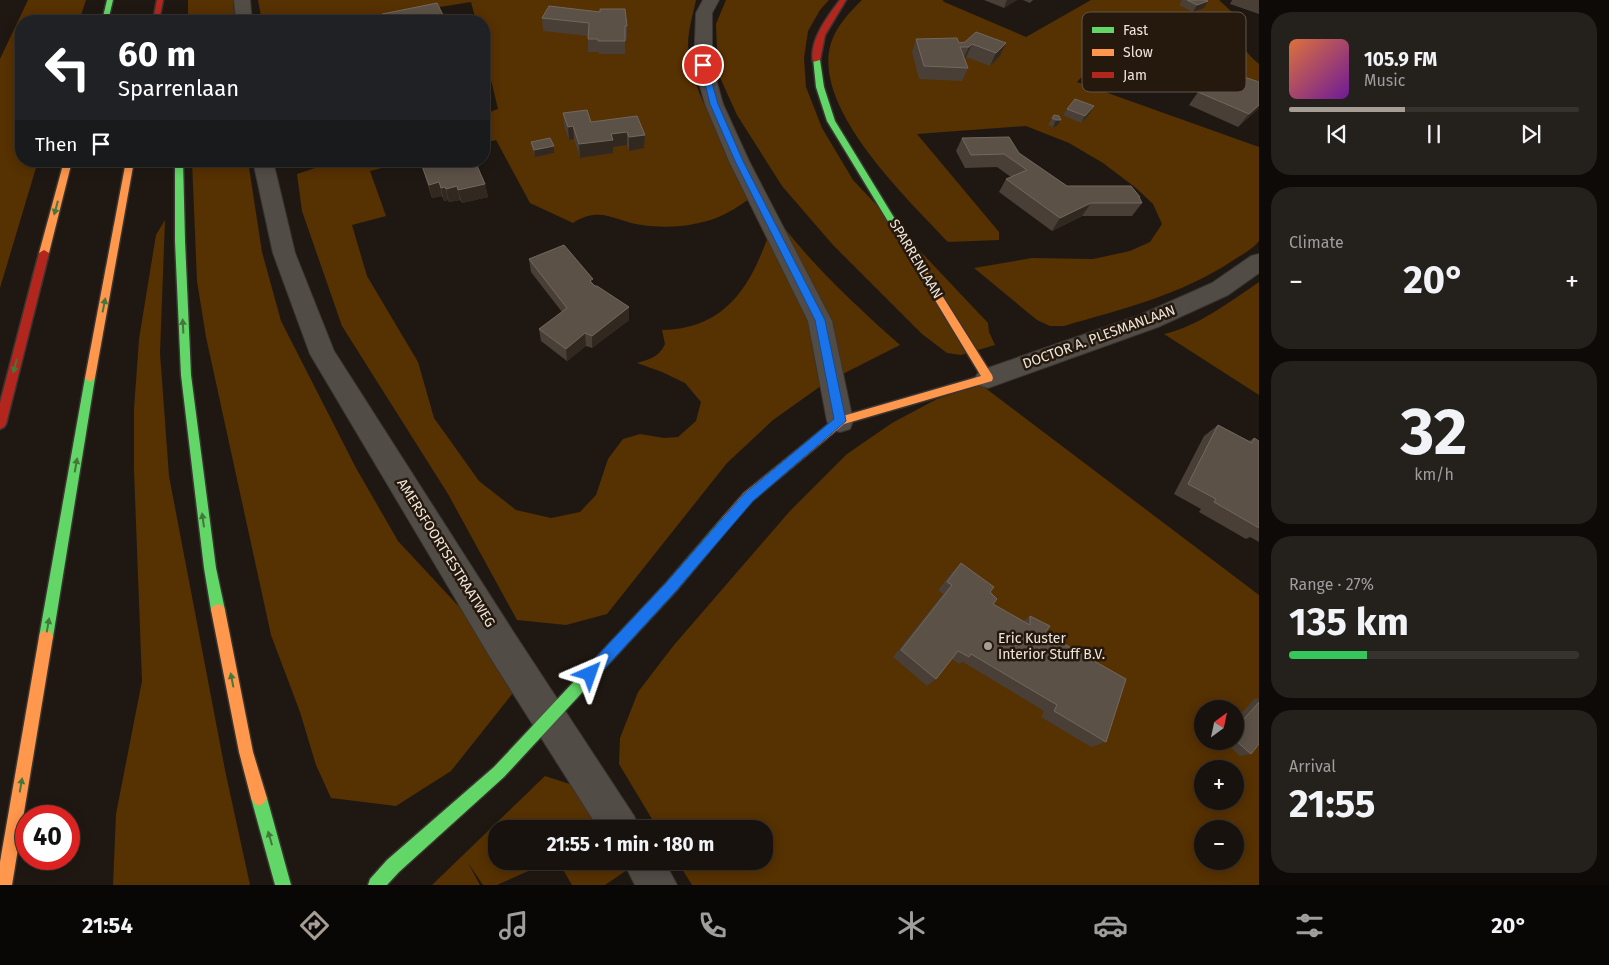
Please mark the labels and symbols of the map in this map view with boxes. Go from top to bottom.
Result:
legend [1082,12,1246,92]
text: Fast [1123,22,1149,39]
pin [682,44,724,86]
text: Slow [1123,44,1153,61]
text: Jam [1123,67,1147,84]
one-way arrow [52,201,60,216]
street label: SPARRENLAAN [886,216,946,302]
one-way arrow [100,296,108,312]
street label: DOCTOR A. PLESMANLAAN [1020,301,1178,373]
one-way arrow [179,318,187,334]
one-way arrow [11,358,19,373]
one-way arrow [72,457,80,473]
street label: AMERSFOORTSESTRAATWEG [393,476,499,630]
one-way arrow [199,512,207,528]
one-way arrow [45,617,53,633]
place label: Eric Kuster Interior Stuff B.V. [998,630,1105,663]
marker: Eric Kuster Interior Stuff B.V. [982,640,994,652]
position arrow [563,647,615,699]
one-way arrow [227,672,235,688]
north arrow [1194,700,1244,750]
one-way arrow [17,777,25,793]
speed limit sign: 40 [15,805,80,870]
one-way arrow [266,831,274,846]

